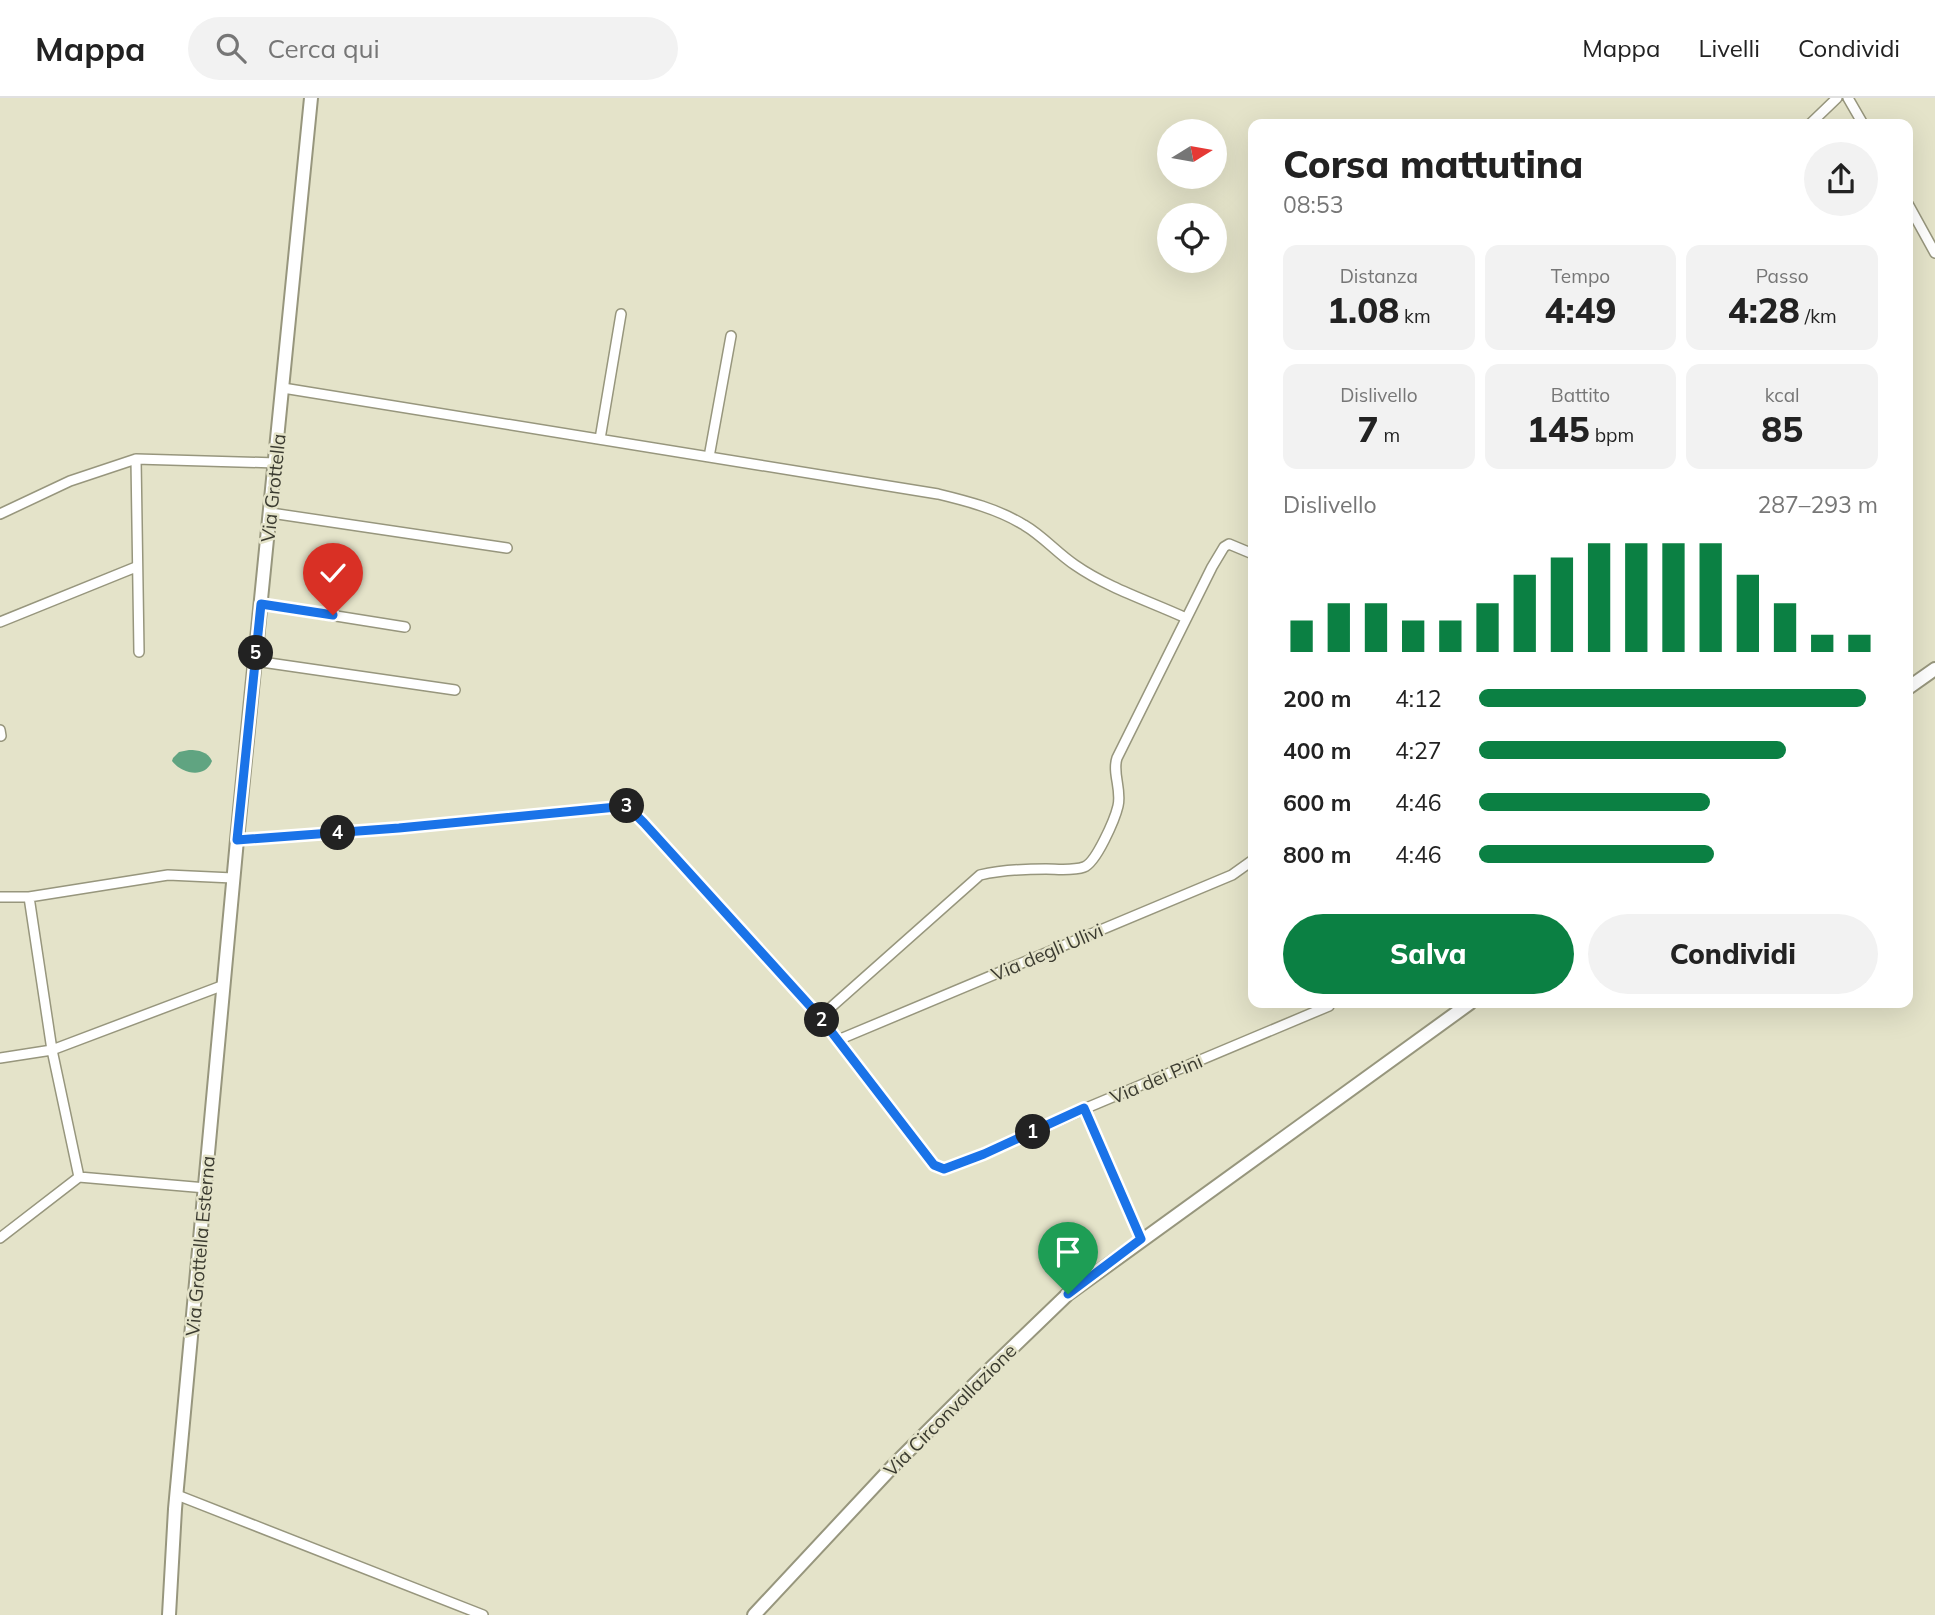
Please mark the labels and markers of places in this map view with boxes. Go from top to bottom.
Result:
pin [303,543,363,615]
pin: 5 [238,636,274,670]
pin: 3 [610,788,644,824]
pin: 4 [320,816,356,850]
pin: 2 [804,1002,840,1038]
pin: 1 [1016,1114,1050,1150]
pin [1038,1222,1098,1294]

